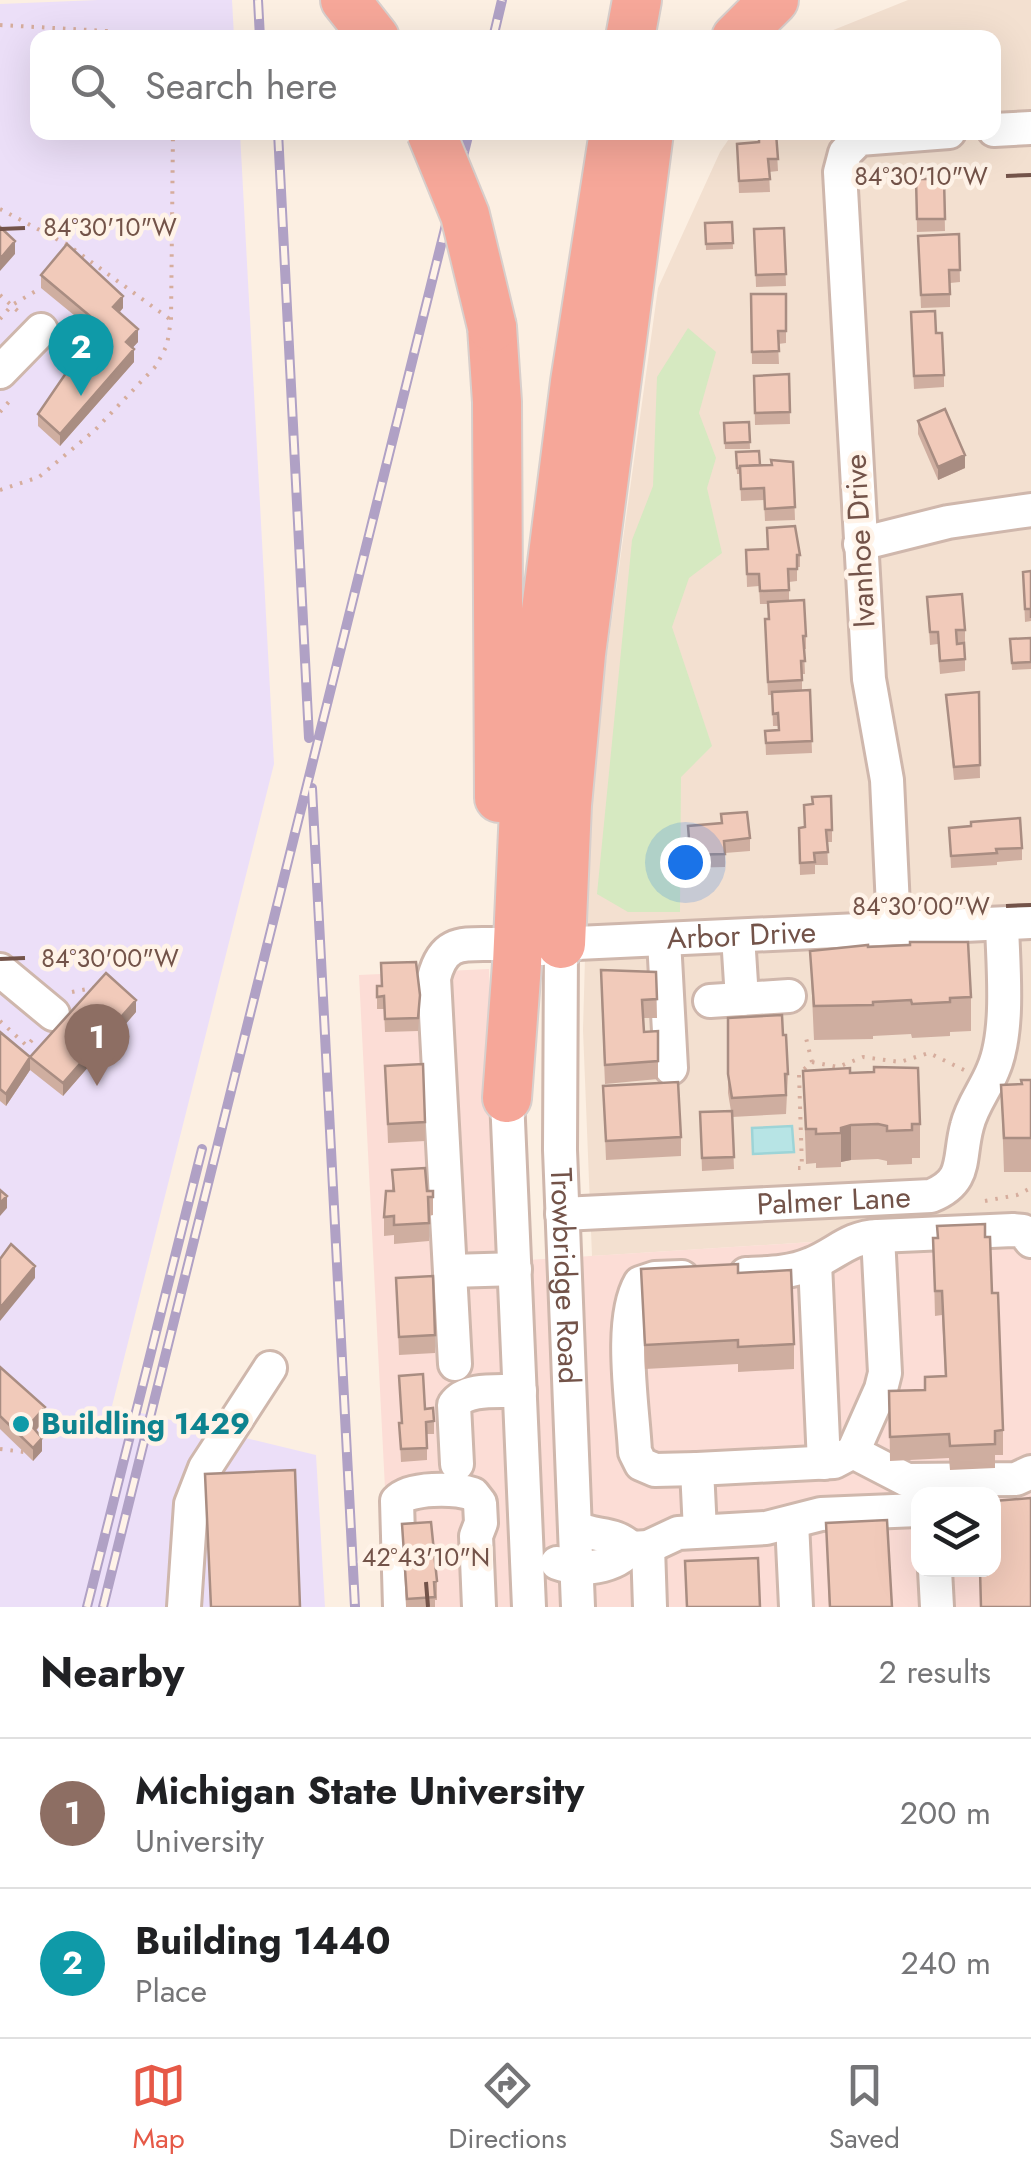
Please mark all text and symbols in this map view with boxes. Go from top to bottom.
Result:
search box [30,30,1001,140]
icon: search [65,58,120,113]
text: Search here [145,58,337,113]
text: 84°30'10"W [854,158,988,194]
text: 84°30'10"W [43,209,177,245]
pin: 2 [48,314,114,396]
street label: Ivanhoe Drive [833,453,886,629]
your location [660,837,711,888]
text: 84°30'00"W [852,888,990,924]
street label: Arbor Drive [666,910,817,960]
text: 84°30'00"W [41,940,179,976]
pin: 1 [64,1004,130,1086]
street label: Trowbridge Road [540,1167,591,1385]
street label: Palmer Lane [756,1175,912,1225]
place label: Buildling 1429 [41,1402,250,1445]
marker: Buildling 1429 [10,1413,32,1435]
map controls [911,1487,1001,1577]
button: layers [911,1487,1001,1577]
text: 42°43'10"N [362,1539,490,1575]
text: Nearby [40,1642,184,1703]
text: 2 results [879,1649,991,1695]
text: Michigan State University [135,1763,584,1818]
text: 1 [64,1790,81,1836]
text: 200 m [900,1790,991,1836]
text: University [135,1818,264,1864]
text: Building 1440 [135,1913,391,1968]
text: 2 [62,1940,83,1986]
text: 240 m [900,1940,991,1986]
text: Place [135,1968,207,2014]
tab: Map [131,2058,186,2159]
tab: Directions [448,2058,567,2159]
tab: Saved [829,2058,900,2159]

